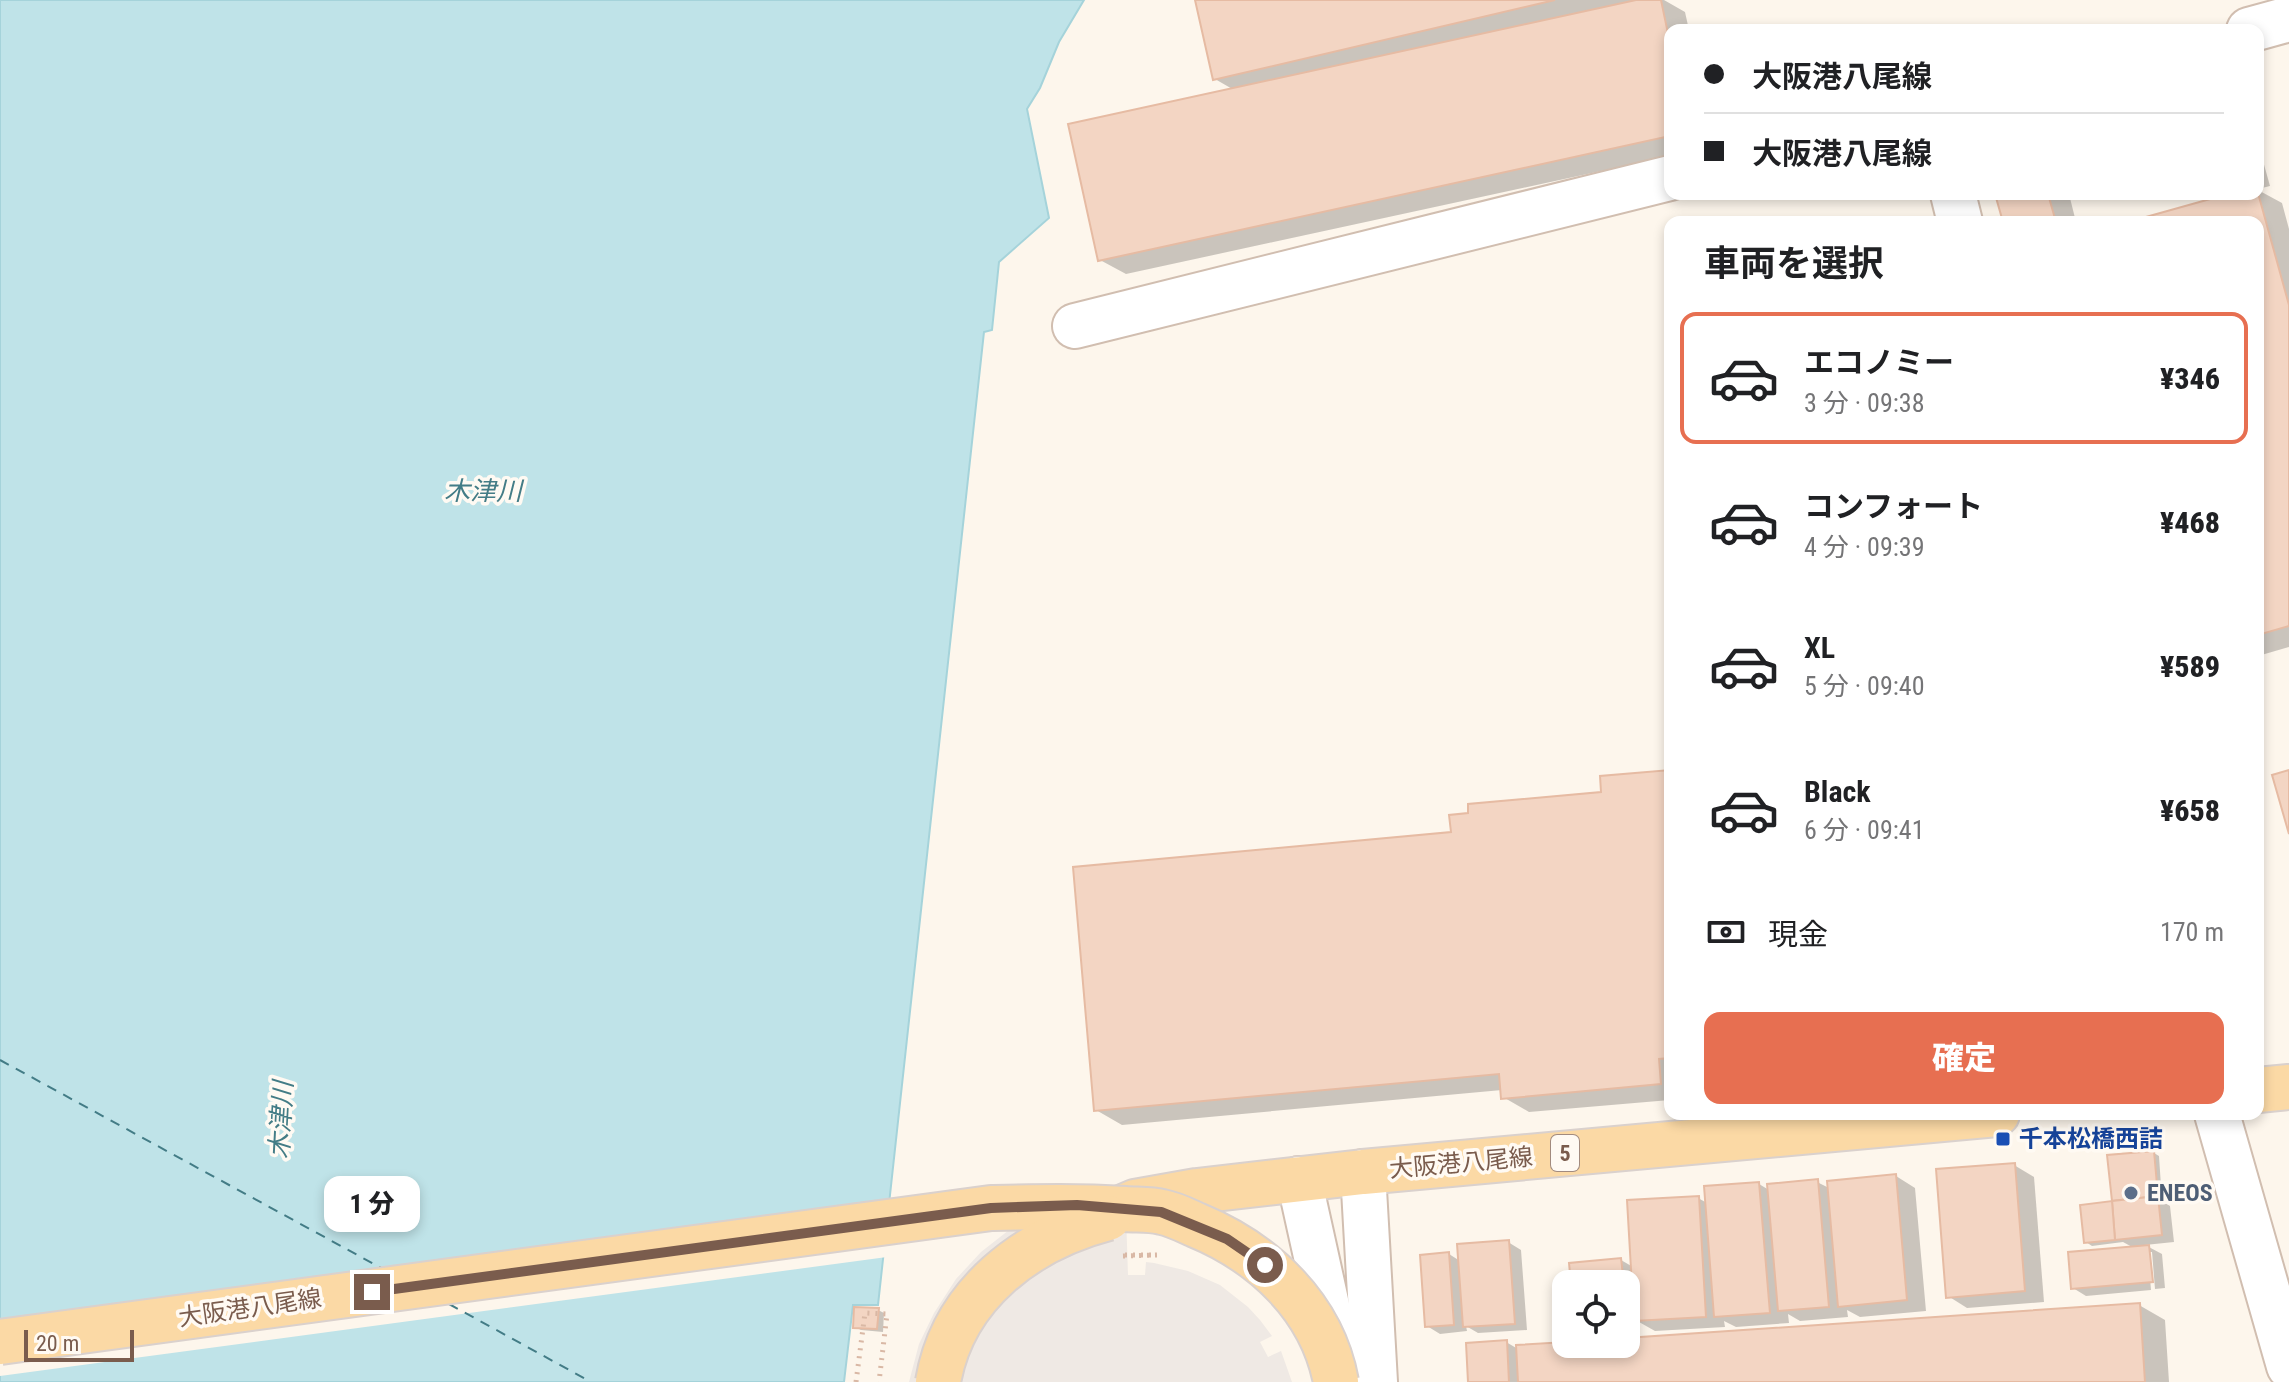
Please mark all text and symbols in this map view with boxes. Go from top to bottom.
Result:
text: 大阪港八尾線 [1752,59,1932,94]
text: 大阪港八尾線 [1752,136,1932,171]
text: 車両を選択 [1704,243,1884,285]
icon: car [1708,342,1780,414]
text: エコノミー [1804,345,1954,380]
text: ¥346 [2160,361,2220,396]
text: 3 分 · 09:38 [1804,388,1924,418]
water label: 木津川 [444,476,525,506]
icon: car [1708,486,1780,558]
text: コンフォート [1804,489,1983,524]
text: ¥468 [2160,505,2220,540]
text: 4 分 · 09:39 [1804,532,1924,562]
icon: car [1708,630,1780,702]
text: XL [1804,630,1835,665]
text: ¥589 [2160,649,2220,684]
text: 5 分 · 09:40 [1804,671,1924,701]
icon: car [1708,774,1780,846]
text: Black [1804,774,1871,809]
text: ¥658 [2160,793,2220,828]
text: 6 分 · 09:41 [1804,815,1924,845]
icon: cash [1704,910,1748,954]
text: 現金 [1768,917,1828,952]
text: 170 m [2160,917,2224,947]
button: 確定 [1704,1012,2224,1104]
water label: 木津川 [264,1077,298,1160]
place label: 千本松橋西詰 [2019,1125,2163,1153]
marker: 千本松橋西詰 [1994,1130,2012,1148]
road number: 5 [1551,1135,1579,1171]
street label: 大阪港八尾線 [1388,1143,1534,1183]
callout: 1 分 [324,1176,420,1232]
place label: ENEOS [2147,1179,2213,1207]
marker: ENEOS [2122,1184,2140,1202]
text: 1 分 [349,1189,395,1219]
route start [1247,1247,1283,1283]
map controls [1552,1270,1640,1358]
button: locate [1552,1270,1640,1358]
route end [354,1274,390,1310]
street label: 大阪港八尾線 [177,1284,323,1332]
scale bar [24,1326,134,1362]
text: 20 m [36,1331,79,1356]

